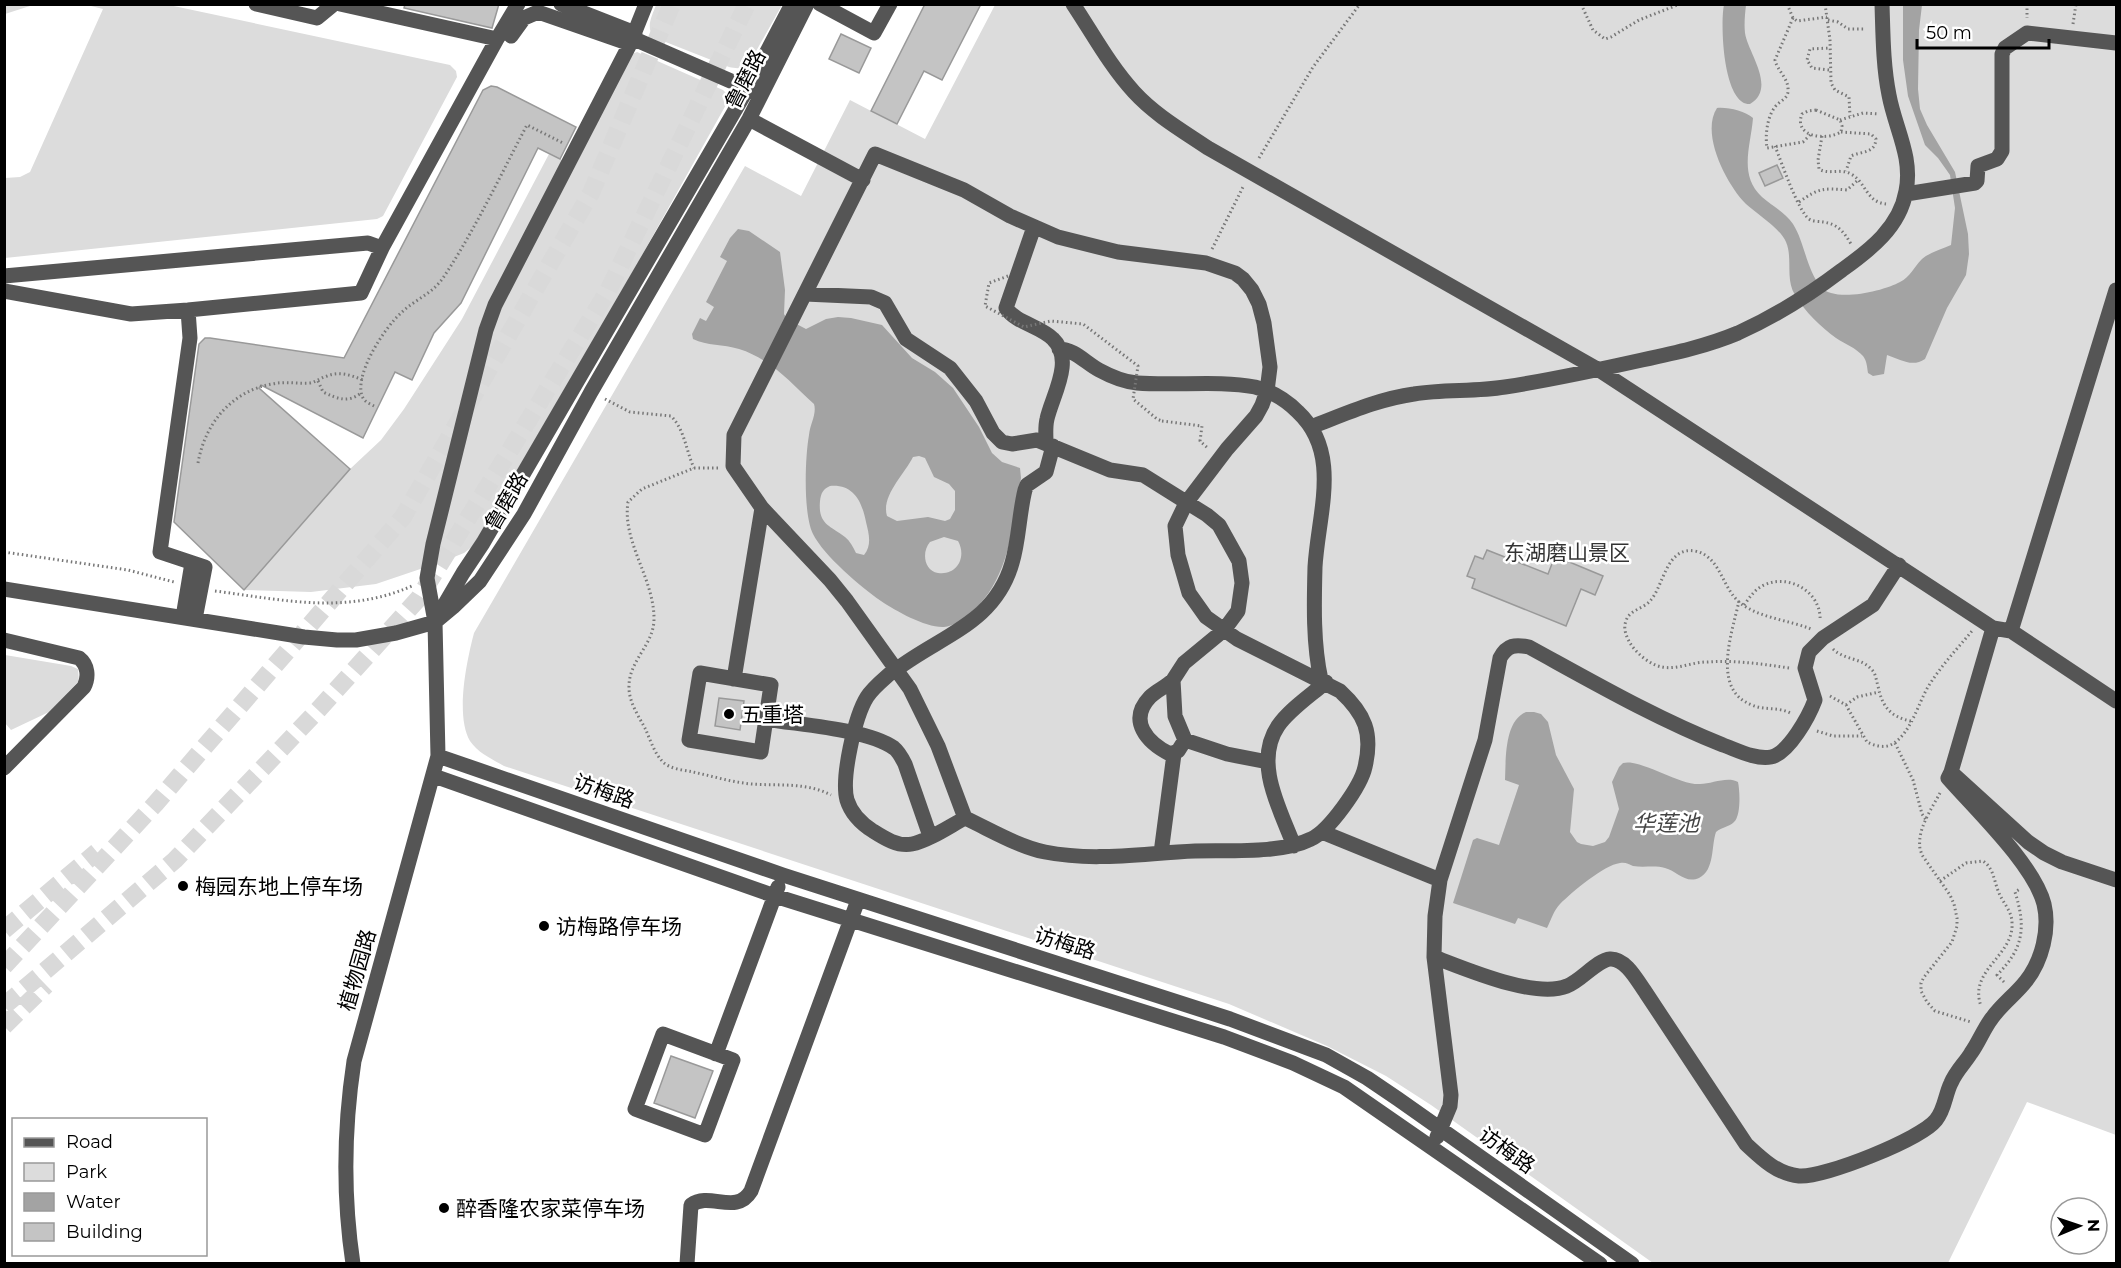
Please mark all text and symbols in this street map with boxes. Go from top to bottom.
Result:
scale bar [1917,12,2049,50]
text: 50 m [1926,22,1972,44]
street label: 鲁磨路 [720,45,770,113]
street label: 鲁磨路 [479,467,533,535]
park label: 东湖磨山景区 [1504,540,1630,565]
place label: 五重塔 [741,702,804,727]
marker: 五重塔 [722,707,736,721]
street label: 访梅路 [570,769,638,813]
water label: 华莲池 [1633,810,1701,837]
place label: 梅园东地上停车场 [195,874,363,899]
marker: 梅园东地上停车场 [176,879,190,893]
place label: 访梅路停车场 [556,914,682,939]
marker: 访梅路停车场 [537,919,551,933]
street label: 访梅路 [1031,922,1099,964]
street label: 植物园路 [333,926,381,1014]
legend [12,1118,207,1256]
street label: 访梅路 [1474,1122,1540,1178]
text: Road [66,1131,113,1153]
text: Park [66,1161,107,1183]
text: Water [66,1191,121,1213]
place label: 醉香隆农家菜停车场 [456,1196,645,1221]
north arrow [2049,1196,2109,1256]
marker: 醉香隆农家菜停车场 [437,1201,451,1215]
text: N [2084,1219,2103,1232]
text: Building [66,1221,143,1243]

